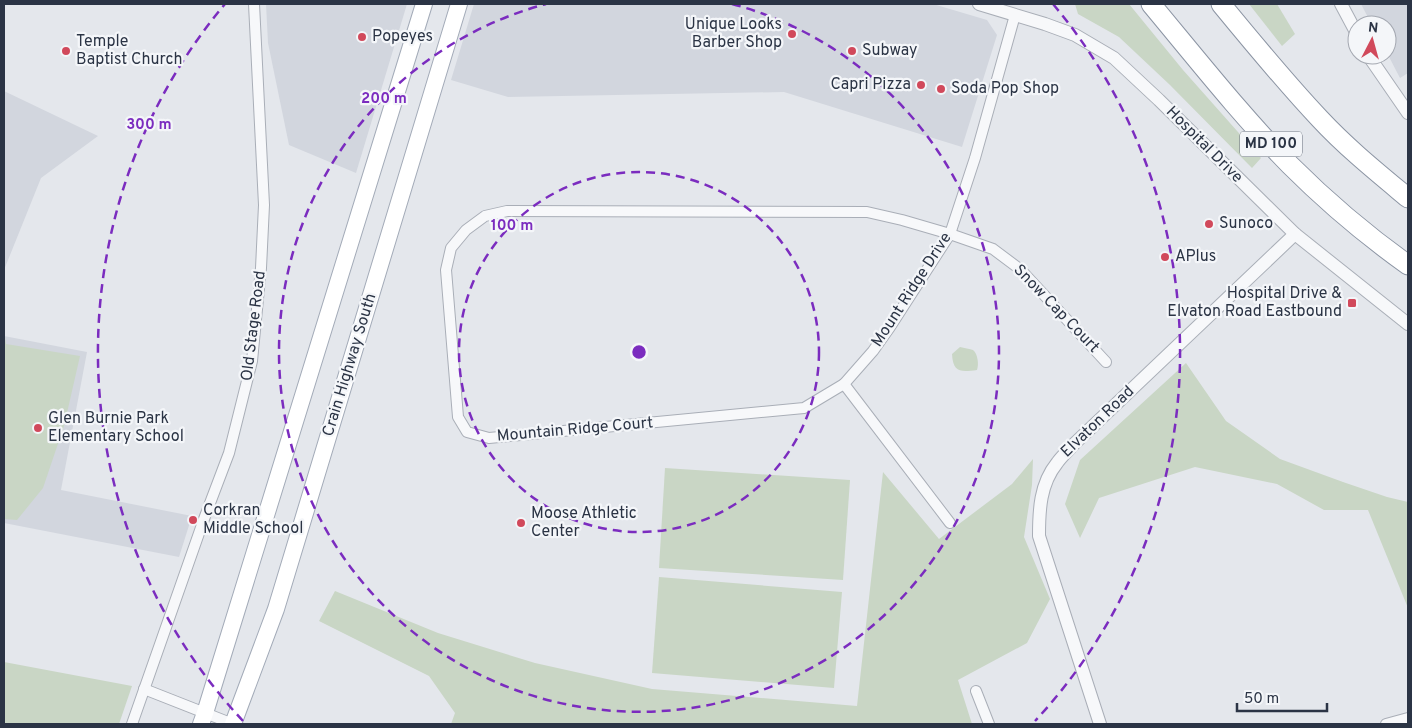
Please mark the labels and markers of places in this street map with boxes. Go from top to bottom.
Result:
place label: Unique Looks Barber Shop [685,15,782,53]
place label: Popeyes [372,27,433,47]
marker: Unique Looks Barber Shop [786,28,798,40]
marker: Popeyes [356,31,368,43]
place label: Temple Baptist Church [76,32,182,70]
place label: Subway [862,41,918,61]
marker: Temple Baptist Church [60,45,72,57]
marker: Subway [846,45,858,57]
place label: Capri Pizza [830,75,911,95]
marker: Capri Pizza [915,79,927,91]
place label: Soda Pop Shop [951,79,1059,99]
marker: Soda Pop Shop [935,83,947,95]
place label: Sunoco [1219,214,1273,234]
marker: Sunoco [1203,218,1215,230]
place label: APlus [1175,247,1216,267]
marker: APlus [1159,251,1171,263]
place label: Hospital Drive & Elvaton Road Eastbound [1167,284,1342,322]
marker: Hospital Drive & Elvaton Road Eastbound [1346,297,1358,309]
centre of rings [630,343,648,361]
place label: Glen Burnie Park Elementary School [48,409,184,447]
marker: Glen Burnie Park Elementary School [32,422,44,434]
place label: Corkran Middle School [203,501,303,539]
place label: Moose Athletic Center [531,504,637,542]
marker: Corkran Middle School [187,514,199,526]
marker: Moose Athletic Center [515,517,527,529]

